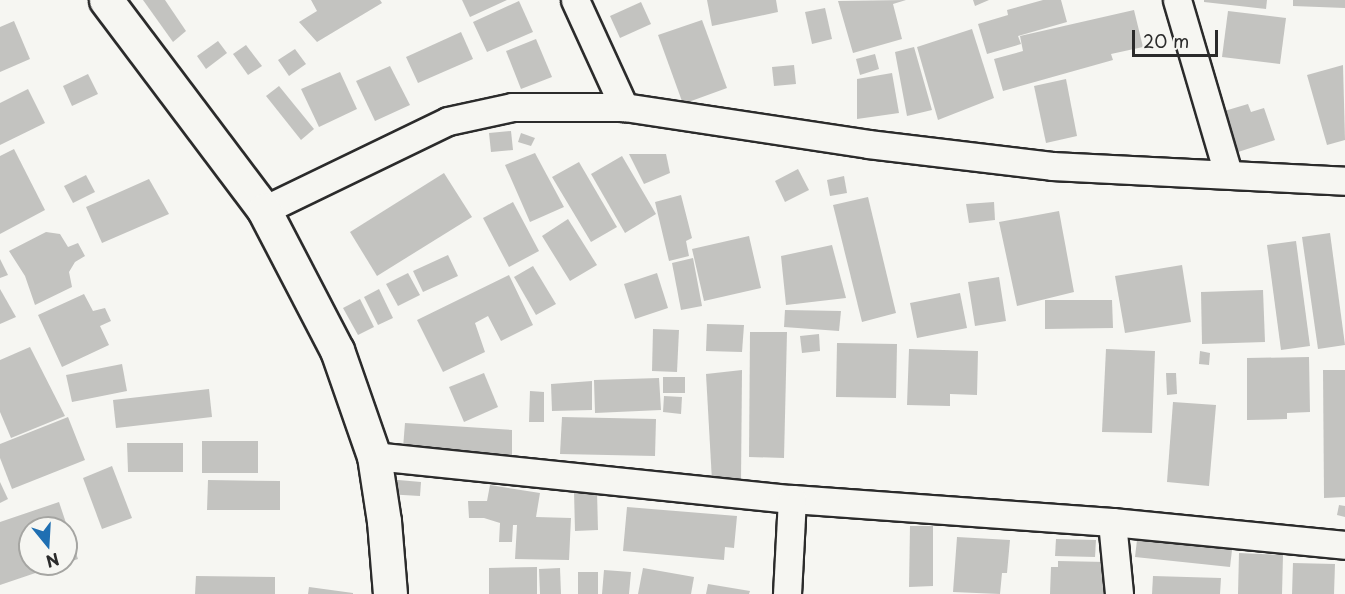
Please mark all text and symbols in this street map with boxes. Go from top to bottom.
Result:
scale bar [1135,18,1220,56]
text: 20 m [1143,27,1189,54]
north arrow [18,516,78,576]
text: N [43,548,63,575]

